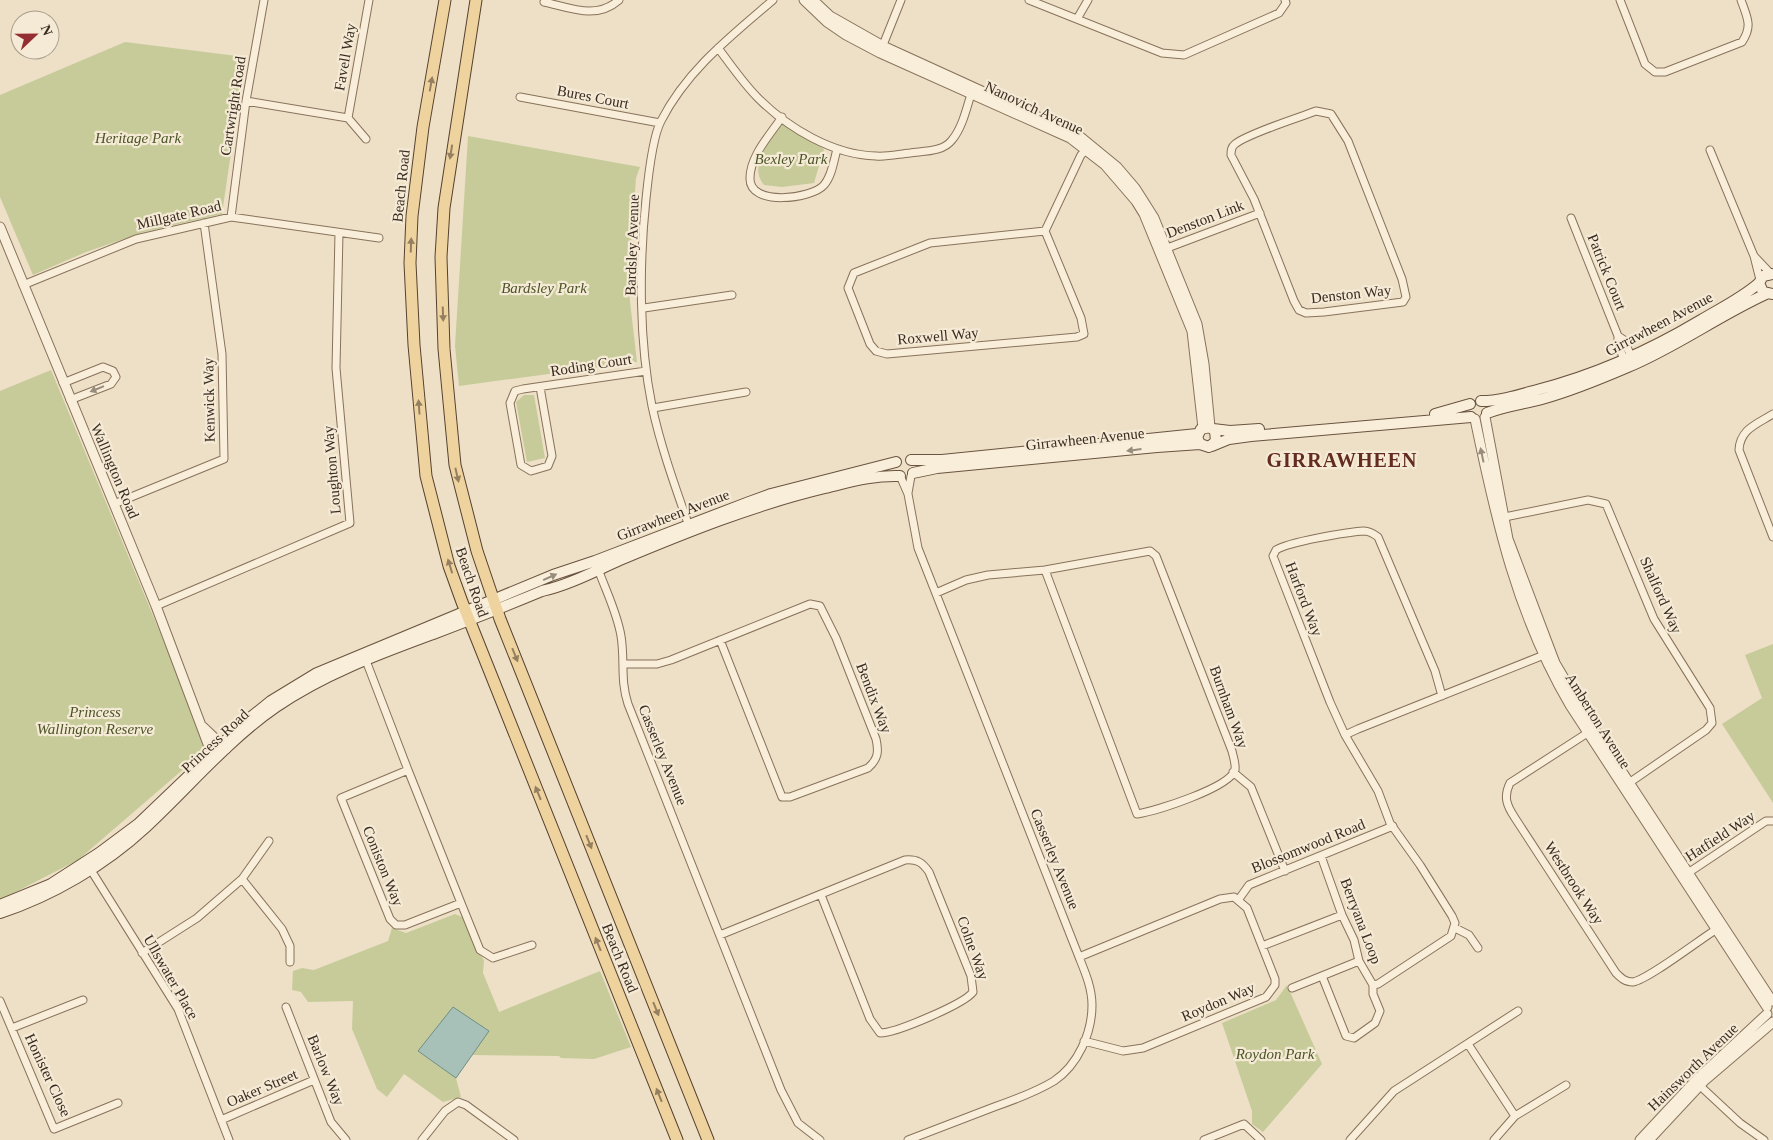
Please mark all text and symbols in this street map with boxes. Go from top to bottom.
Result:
north arrow [10,10,60,60]
street label: Favell Way [331,22,359,92]
text: N [38,23,55,38]
street label: Cartwright Road [217,55,249,157]
one-way arrow [427,77,435,92]
street label: Nanovich Avenue [982,78,1086,138]
street label: Bures Court [556,82,631,112]
park label: Heritage Park [94,130,181,146]
one-way arrow [447,144,455,160]
street label: Beach Road [389,148,413,223]
park label: Bexley Park [755,151,828,167]
street label: Bardsley Avenue [622,194,642,296]
street label: Millgate Road [135,197,223,232]
street label: Denston Link [1164,197,1247,241]
street label: Patrick Court [1585,232,1630,313]
one-way arrow [407,237,415,253]
park label: Bardsley Park [501,280,587,296]
street label: Denston Way [1310,282,1392,306]
street label: Girrawheen Avenue [1603,289,1716,359]
one-way arrow [439,306,447,322]
street label: Roxwell Way [897,324,980,348]
street label: Roding Court [549,351,634,379]
street label: Kenwick Way [200,357,218,443]
one-way arrow [90,386,104,394]
one-way arrow [415,399,423,415]
street label: Wallington Road [88,421,142,521]
street label: Loughton Way [320,425,344,515]
street label: Girrawheen Avenue [1025,425,1145,453]
one-way arrow [1126,446,1142,454]
one-way arrow [1478,447,1486,463]
district label: GIRRAWHEEN [1266,449,1418,471]
one-way arrow [453,468,461,483]
street label: Girrawheen Avenue [614,486,732,544]
street label: Beach Road [453,545,492,620]
street label: Shalford Way [1637,554,1685,636]
one-way arrow [445,559,453,574]
street label: Harford Way [1283,560,1326,639]
one-way arrow [543,573,557,581]
one-way arrow [511,648,519,663]
street label: Bendix Way [853,661,895,736]
street label: Burnham Way [1207,664,1251,751]
street label: Amberton Avenue [1562,670,1634,772]
street label: Casserley Avenue [636,703,691,808]
park label: Princess Wallington Reserve [37,704,154,737]
street label: Princess Road [178,706,252,776]
one-way arrow [534,785,542,800]
street label: Casserley Avenue [1028,807,1083,912]
street label: Hatfield Way [1682,807,1758,864]
street label: Blossomwood Road [1249,816,1368,876]
street label: Coniston Way [360,824,406,909]
one-way arrow [585,835,593,850]
street label: Westbrook Way [1541,839,1607,928]
street label: Berryana Loop [1337,876,1385,966]
street label: Colne Way [954,914,992,982]
street label: Beach Road [599,921,641,995]
street label: Ullswater Place [140,932,202,1022]
one-way arrow [594,937,602,951]
street label: Roydon Way [1179,979,1258,1025]
one-way arrow [652,1002,660,1017]
street label: Hainsworth Avenue [1645,1020,1741,1114]
street label: Honister Close [22,1031,74,1119]
street label: Barlow Way [305,1032,348,1108]
park label: Roydon Park [1235,1046,1315,1062]
street label: Oaker Street [224,1066,301,1110]
one-way arrow [654,1088,662,1102]

